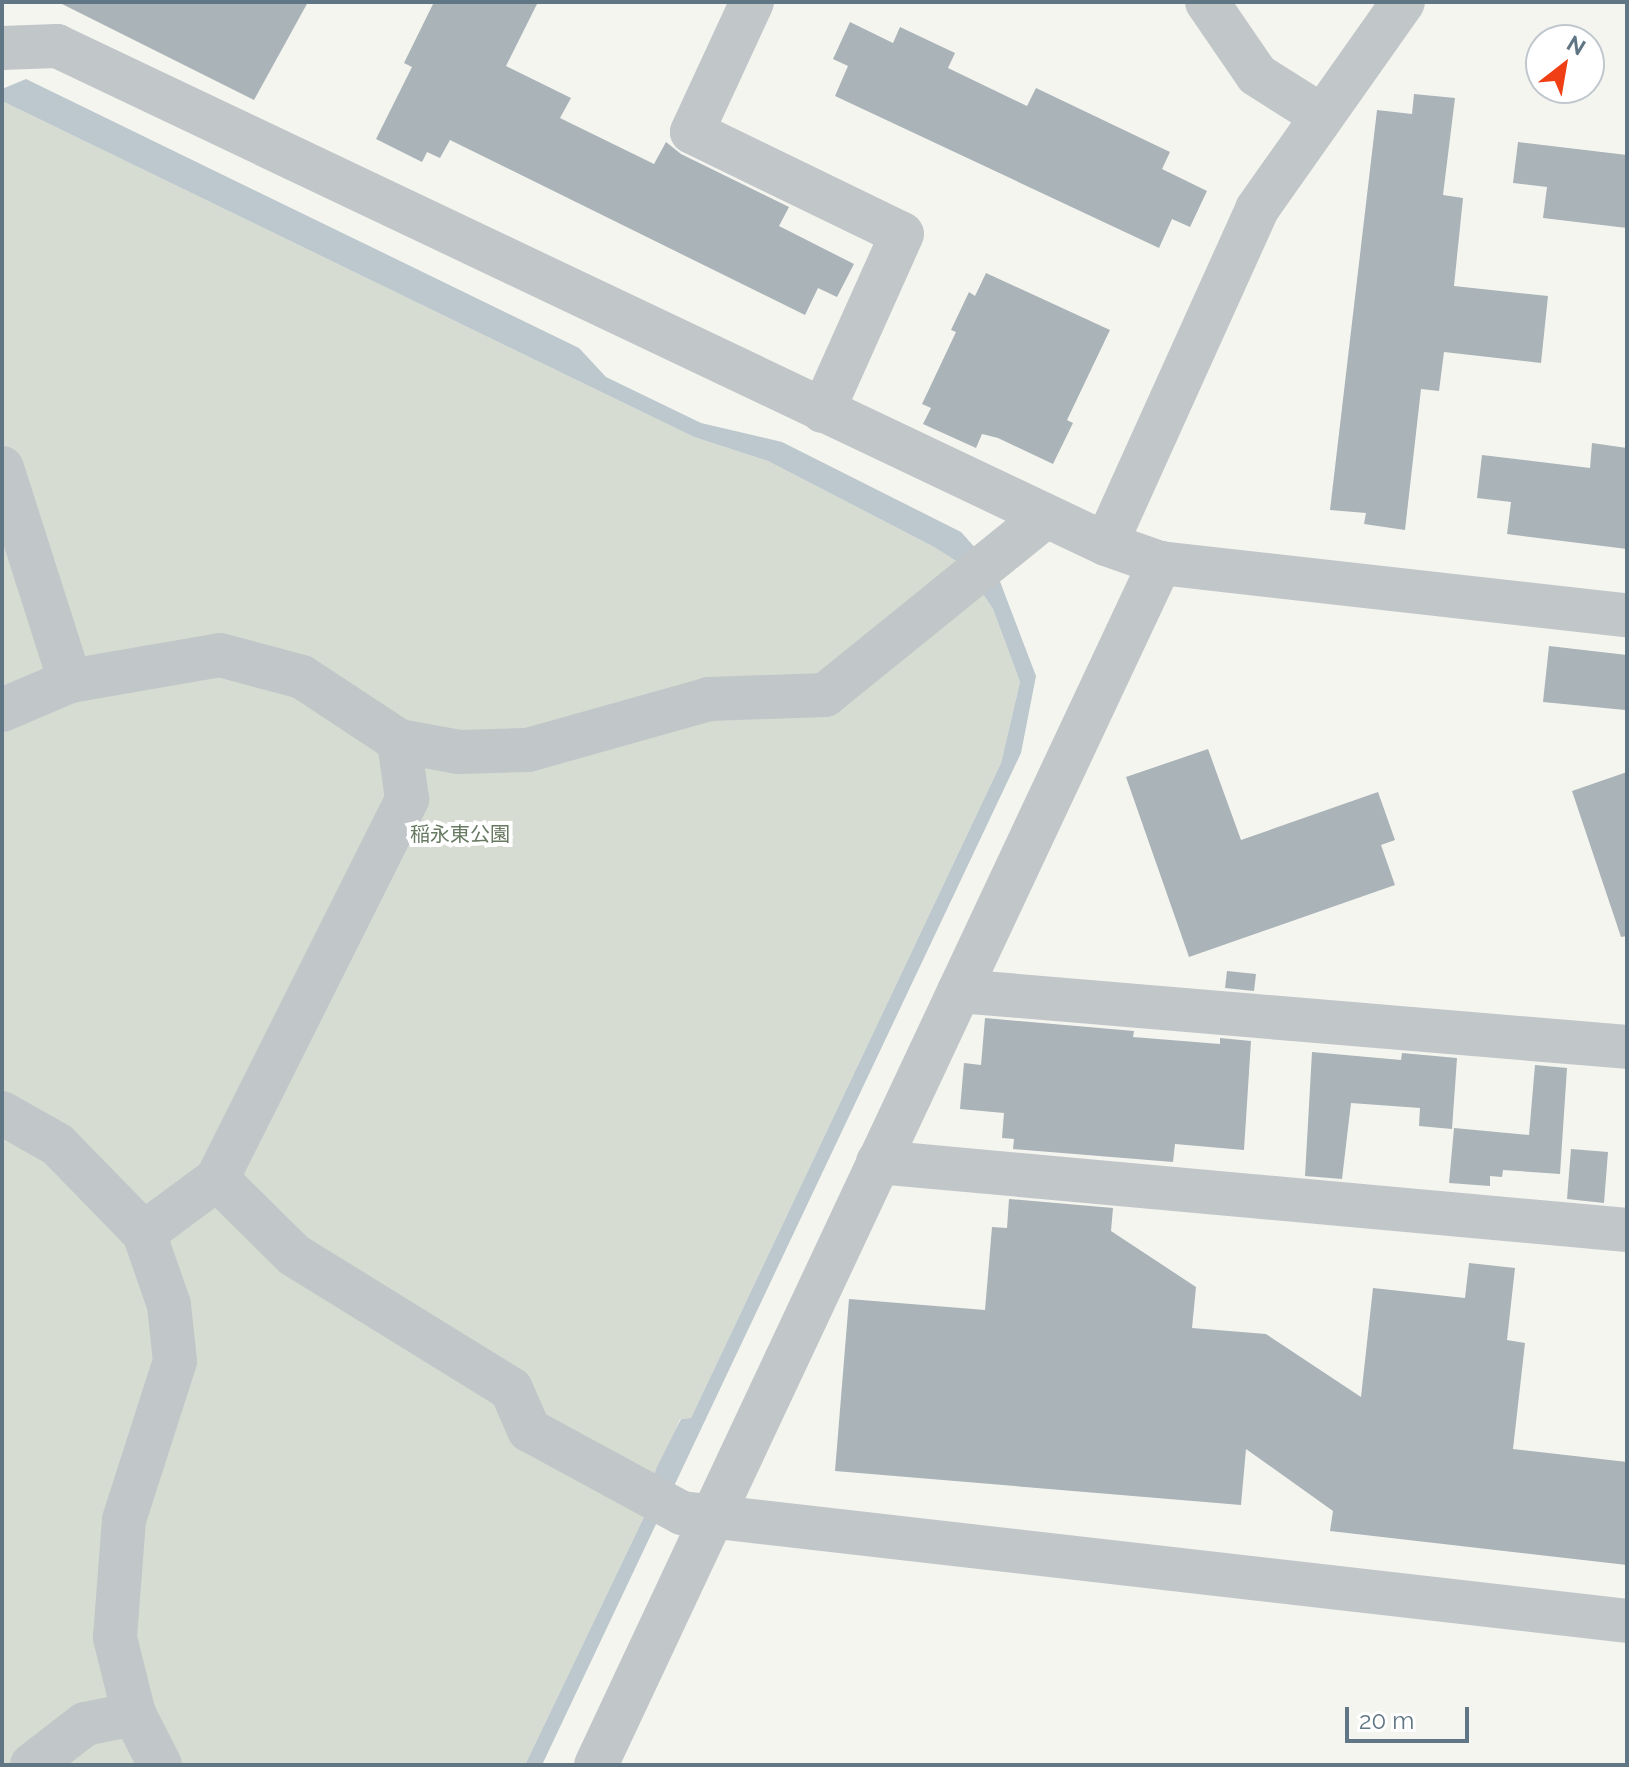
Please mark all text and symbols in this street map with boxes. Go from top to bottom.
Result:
north arrow [1525,24,1605,104]
text: N [1562,30,1590,61]
park label: 稲永東公園 [410,822,510,846]
scale bar [1349,1691,1473,1741]
text: 20 m [1359,1706,1414,1735]

